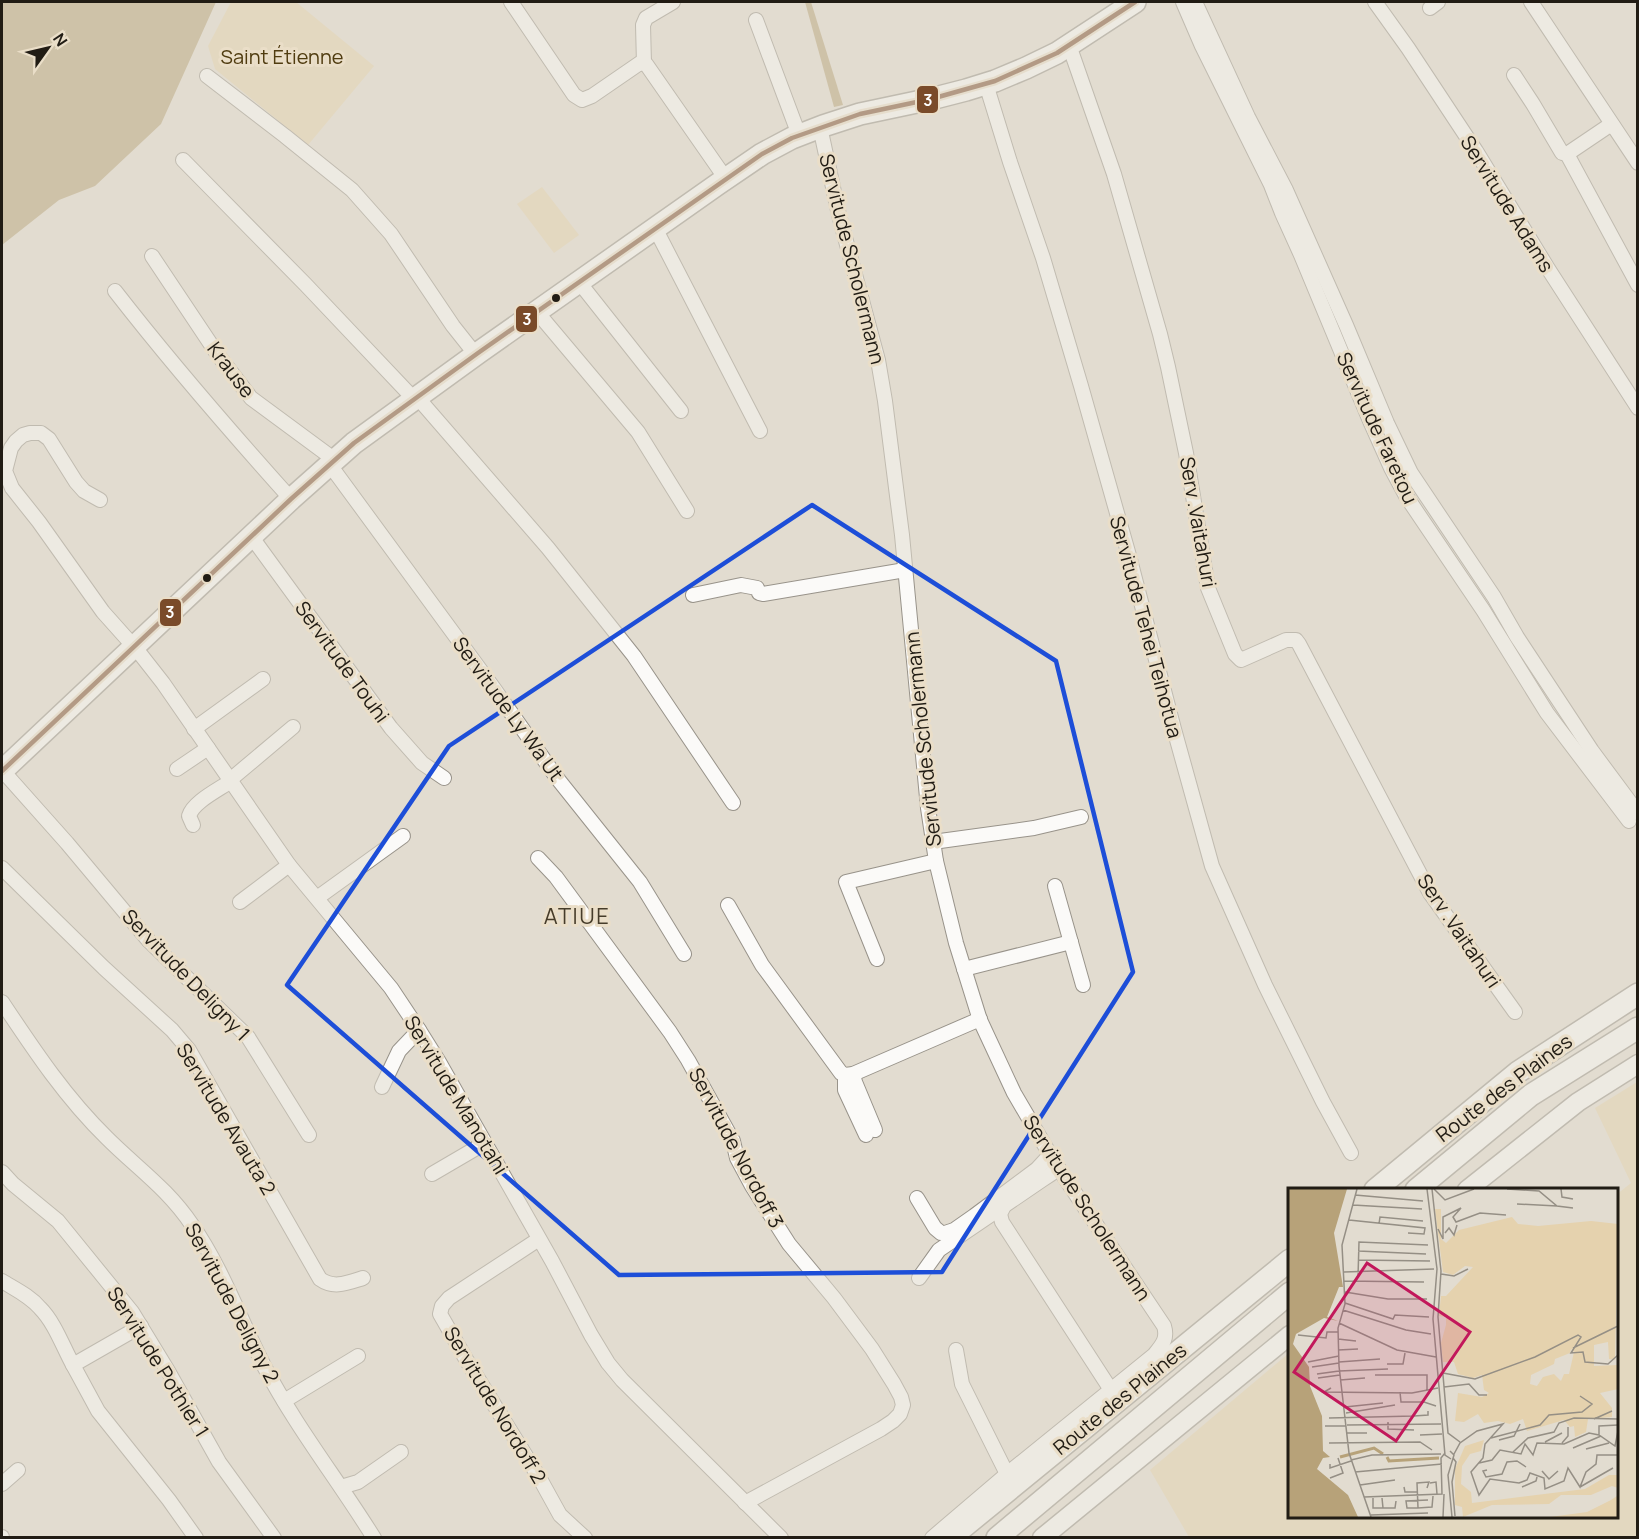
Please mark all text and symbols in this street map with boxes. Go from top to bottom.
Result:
north arrow [18,18,78,78]
text: N [48,29,73,51]
park label: Saint Étienne [221,43,343,70]
line badge: 3 [916,85,939,114]
text: 3 [923,89,933,111]
street label: Servitude Adams [1454,130,1560,277]
street label: Servitude Scholermann [813,151,892,367]
unlabelled marker [550,292,562,304]
line badge: 3 [515,305,538,333]
text: 3 [522,308,532,330]
street label: Krause [201,336,261,403]
street label: Servitude Faretou [1331,348,1424,508]
street label: Serv .Vaitahuri [1174,454,1223,589]
street label: Servitude Tehei Teihotua [1104,513,1189,741]
unlabelled marker [201,572,213,584]
street label: Servitude Touhi [289,595,396,728]
line badge: 3 [159,598,182,627]
text: 3 [165,601,175,623]
street label: Servitude Scholermann [898,630,947,848]
street label: Servitude Ly Wa Ut [447,631,570,786]
street label: Serv .Vaitahuri [1411,868,1508,993]
district label: ATIUE [544,901,610,931]
street label: Servitude Deligny 1 [116,903,256,1046]
street label: Servitude Manotahi [398,1010,515,1179]
street label: Route des Plaines [1430,1027,1577,1148]
street label: Servitude Avauta 2 [170,1038,282,1200]
street label: Servitude Nordoff 3 [683,1063,790,1233]
street label: Servitude Scholermann [1017,1110,1158,1306]
inset map [1288,1188,1618,1518]
street label: Servitude Deligny 2 [179,1218,286,1387]
street label: Servitude Pothier 1 [101,1281,216,1442]
street label: Servitude Nordoff 2 [438,1321,553,1488]
street label: Route des Plaines [1047,1336,1192,1461]

